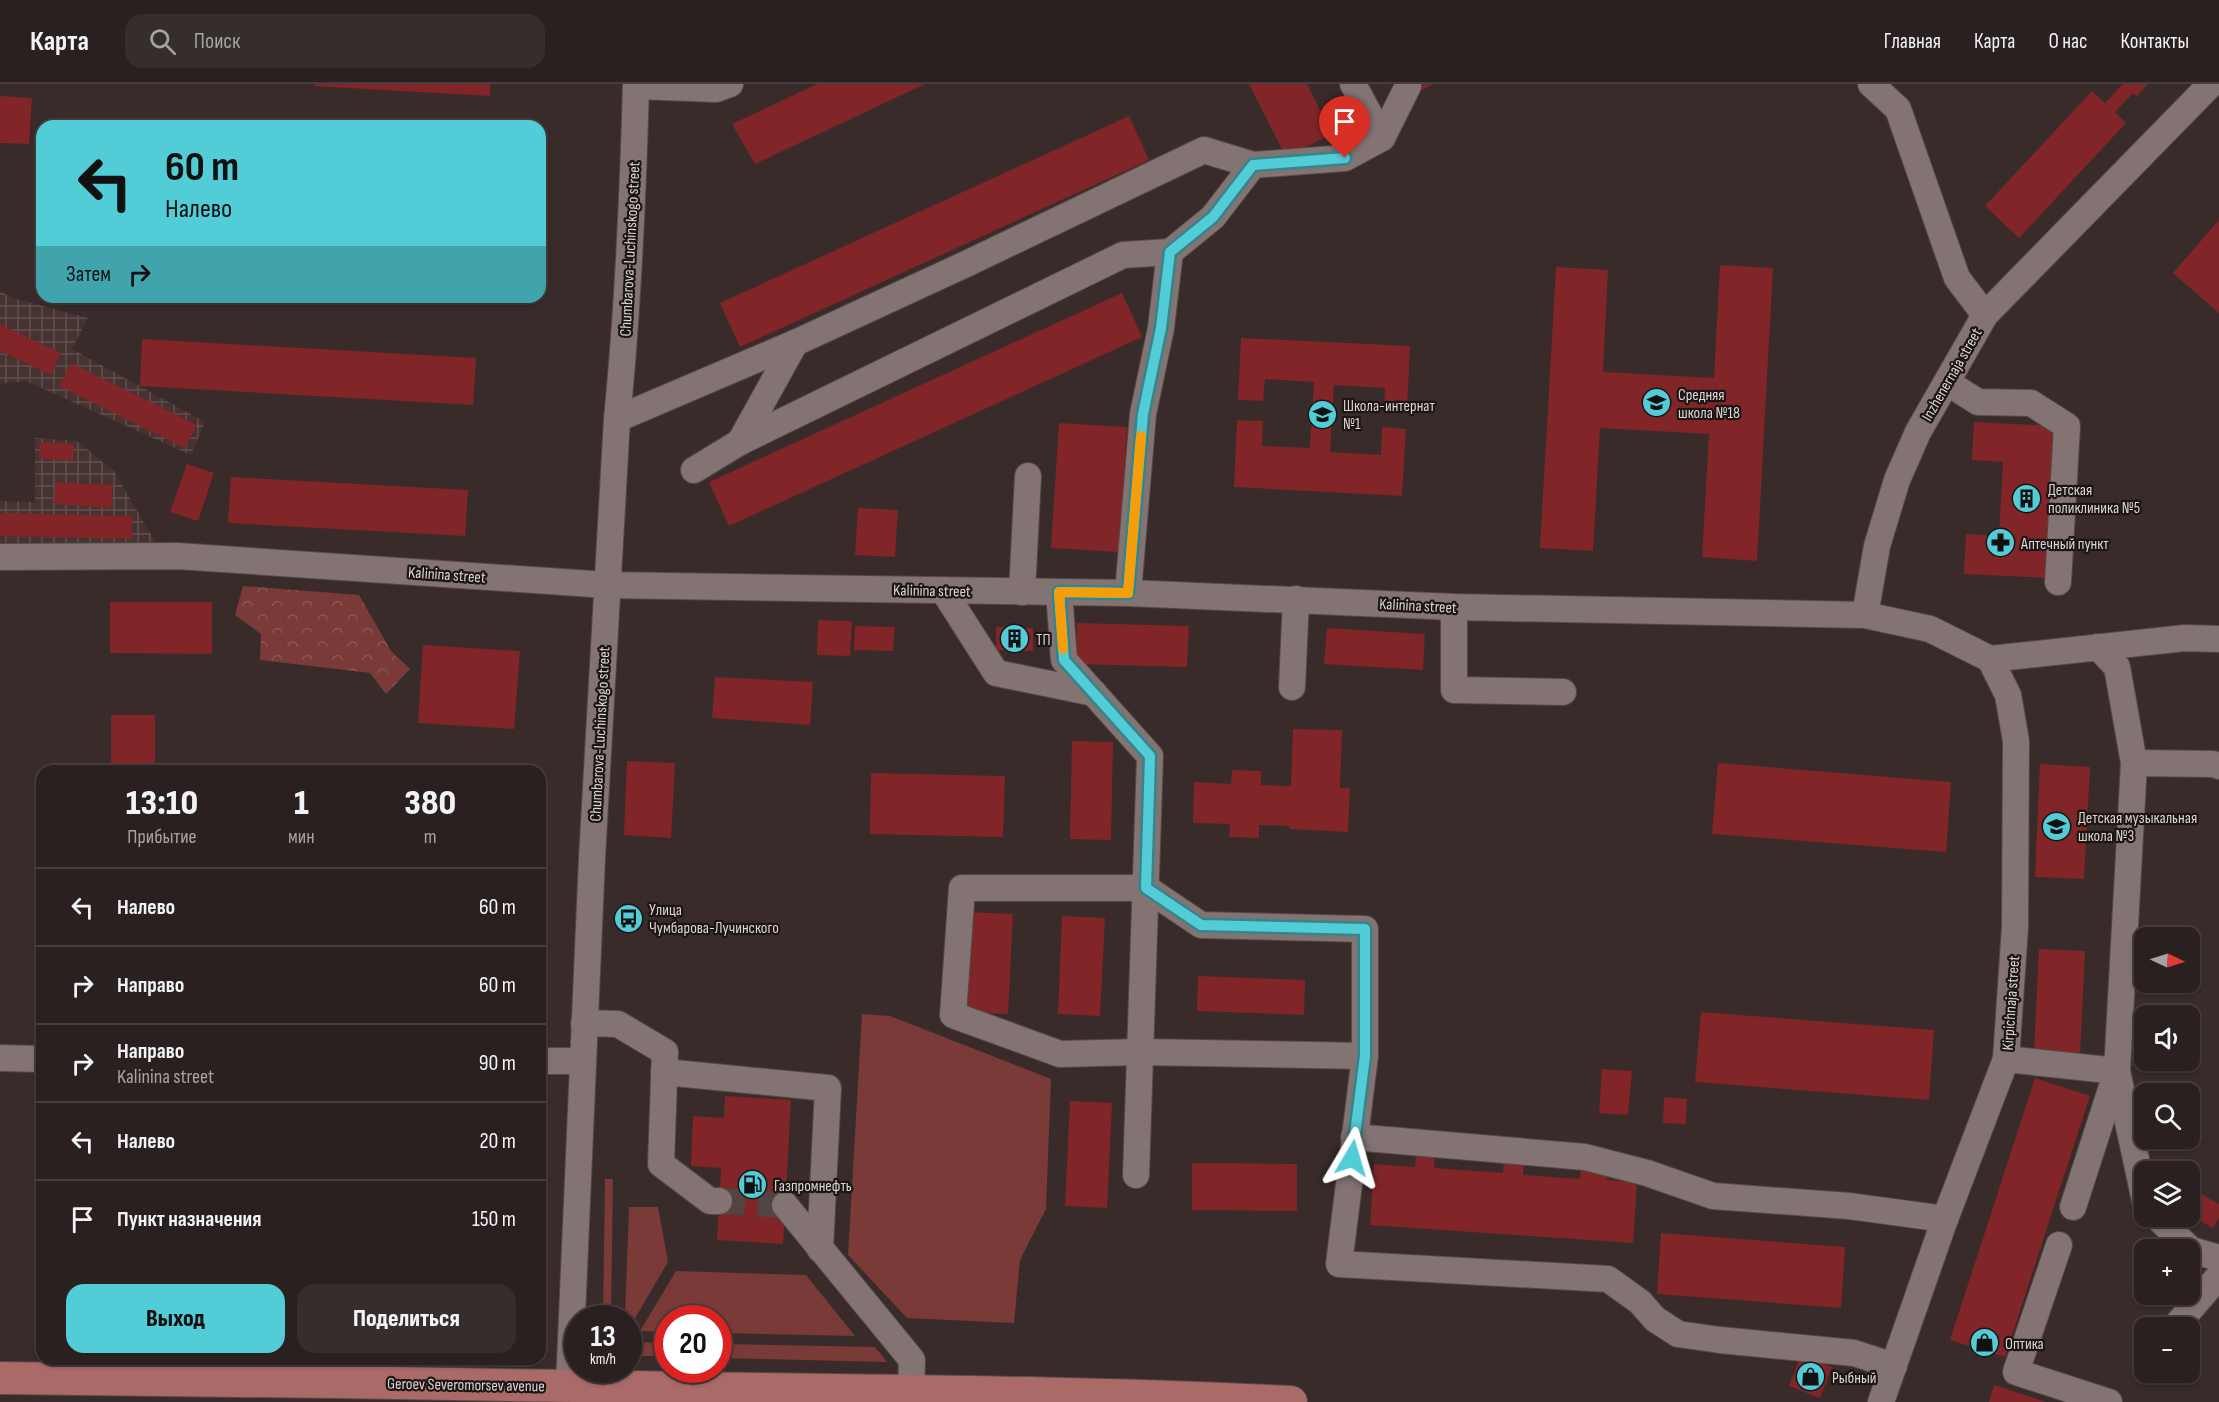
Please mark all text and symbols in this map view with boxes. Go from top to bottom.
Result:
search box [125,14,545,68]
text: Карта [30,25,89,58]
icon: search [146,25,179,58]
text: Поиск [194,28,240,55]
text: Главная [1884,29,1941,54]
text: Карта [1974,29,2015,54]
text: О нас [2048,29,2087,54]
text: Контакты [2120,29,2189,54]
pin [1319,96,1370,158]
icon: arrive [1328,105,1361,138]
text: 60 m [165,142,239,193]
icon: left [66,144,144,222]
street label: Chumbarova-Luchinskogo street [616,161,645,337]
text: Налево [165,193,232,225]
icon: right [123,258,156,291]
text: Затем [66,261,111,288]
street label: Inzhenernaja street [1918,325,1987,425]
place label: Средняя школа №18 [1678,386,1740,423]
school or university icon: Средняя школа №18 [1641,387,1673,419]
place label: Школа-интернат №1 [1343,397,1436,434]
school or university icon: Школа-интернат №1 [1306,398,1338,430]
place label: Детская поликлиника №5 [2048,481,2140,518]
building icon: Детская поликлиника №5 [2011,482,2043,514]
pharmacy icon: Аптечный пункт [1984,527,2016,559]
place label: Аптечный пункт [2020,535,2109,554]
street label: Kalinina street [408,563,486,588]
street label: Kalinina street [893,581,971,602]
street label: Kalinina street [1379,595,1457,618]
building icon: ТП [999,623,1031,655]
place label: ТП [1036,631,1051,650]
street label: Chumbarova-Luchinskogo street [586,646,615,822]
text: 13:10 [126,782,198,825]
text: 1 [294,782,309,825]
text: 380 [404,782,456,825]
place label: Детская музыкальная школа №3 [2078,809,2197,846]
school or university icon: Детская музыкальная школа №3 [2041,810,2073,842]
text: Прибытие [127,825,197,849]
text: мин [288,825,315,849]
text: m [424,825,437,849]
icon: left [66,891,99,924]
text: Налево [117,894,175,921]
text: 60 m [479,894,516,921]
place label: Улица Чумбарова-Лучинского [649,901,779,938]
bus stop icon: Улица Чумбарова-Лучинского [612,902,644,934]
north arrow [2134,927,2200,993]
map controls [2134,927,2200,1383]
street label: Kirpichnaja street [1999,955,2024,1051]
icon: right [66,969,99,1002]
text: Направо [117,972,184,999]
text: 60 m [479,972,516,999]
button: sound [2134,1005,2200,1071]
text: Направо [117,1038,184,1065]
icon: right [66,1047,99,1080]
text: 90 m [479,1050,516,1077]
text: Kalinina street [117,1065,214,1089]
button: search [2134,1083,2200,1149]
icon: left [66,1125,99,1158]
position arrow [1320,1126,1384,1190]
text: Налево [117,1128,175,1155]
text: 20 m [480,1128,516,1155]
button: layers [2134,1161,2200,1227]
fuel station icon: Газпромнефть [737,1169,769,1201]
place label: Газпромнефть [774,1177,852,1196]
icon: arrive [66,1203,99,1236]
text: Пункт назначения [117,1206,261,1233]
text: 150 m [472,1206,516,1233]
button: + [2134,1239,2200,1305]
button: Выход [66,1284,285,1353]
button: Поделиться [297,1284,516,1353]
speed limit sign: 20 [654,1305,732,1383]
button: − [2134,1317,2200,1383]
text: 13 [590,1319,616,1355]
shop icon: Оптика [1968,1327,2000,1359]
place label: Оптика [2005,1335,2044,1354]
text: km/h [590,1350,616,1369]
shop icon: Рыбный [1795,1361,1827,1393]
place label: Рыбный [1832,1369,1876,1388]
street label: Geroev Severomorsev avenue [387,1375,545,1396]

